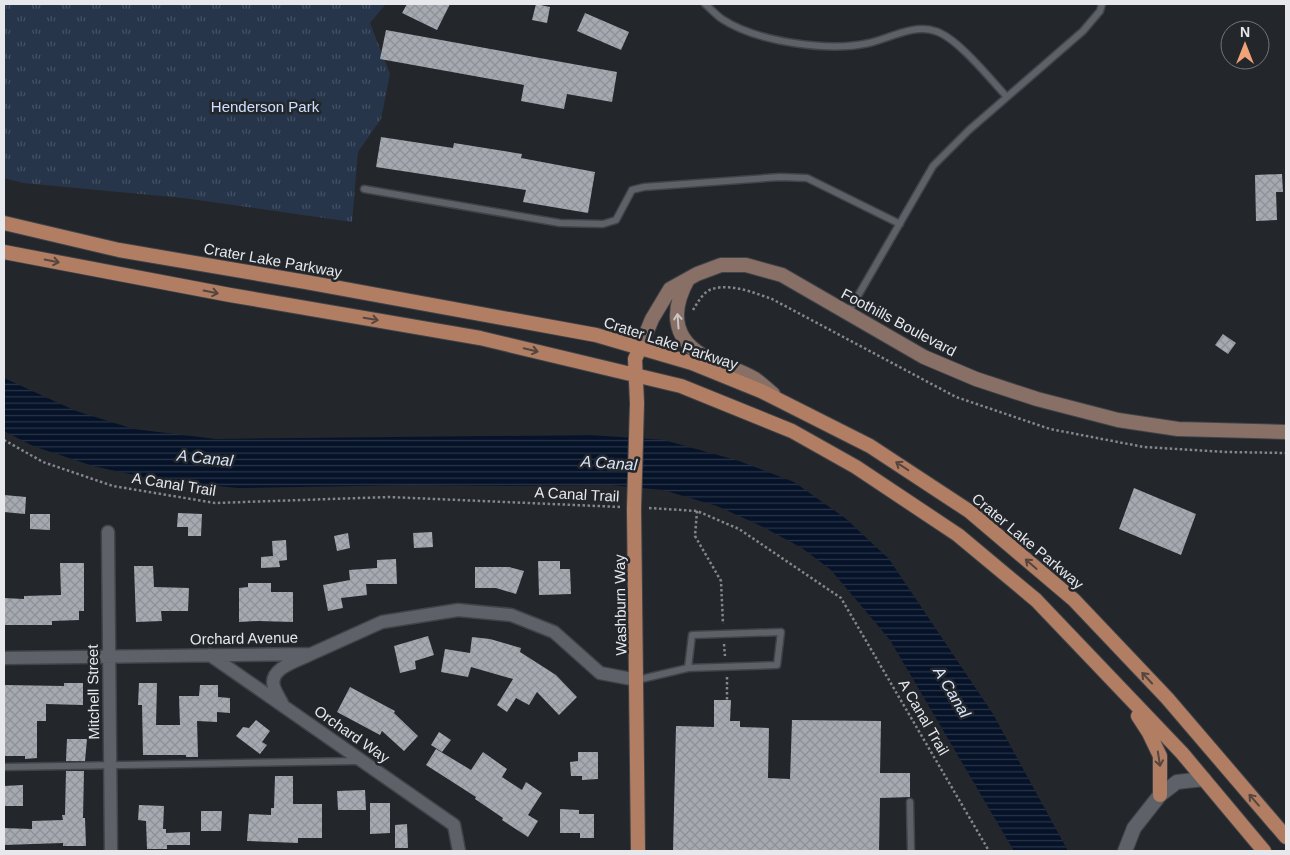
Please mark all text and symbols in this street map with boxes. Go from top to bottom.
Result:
north arrow [1220,20,1270,70]
text: N [1240,24,1250,40]
park label: Henderson Park [211,98,320,115]
street label: Crater Lake Parkway [203,239,344,281]
one-way arrow [43,256,59,266]
street label: Foothills Boulevard [839,285,959,359]
one-way arrow [203,287,219,297]
street label: Crater Lake Parkway [602,313,741,373]
one-way arrow [673,313,682,329]
one-way arrow [363,315,379,325]
one-way arrow [522,346,538,355]
water label: A Canal [175,446,234,469]
water label: A Canal [579,452,638,473]
one-way arrow [895,461,909,472]
street label: A Canal Trail [131,469,217,499]
street label: A Canal Trail [534,483,620,505]
street label: Crater Lake Parkway [969,489,1087,593]
street label: Washburn Way [611,554,629,656]
one-way arrow [1025,558,1038,570]
street label: Orchard Avenue [190,629,298,647]
street label: Mitchell Street [84,644,102,740]
water label: A Canal [930,663,974,721]
one-way arrow [1141,671,1153,684]
street label: A Canal Trail [895,676,953,758]
street label: Orchard Way [311,702,393,766]
one-way arrow [1154,750,1164,766]
one-way arrow [1249,793,1260,806]

